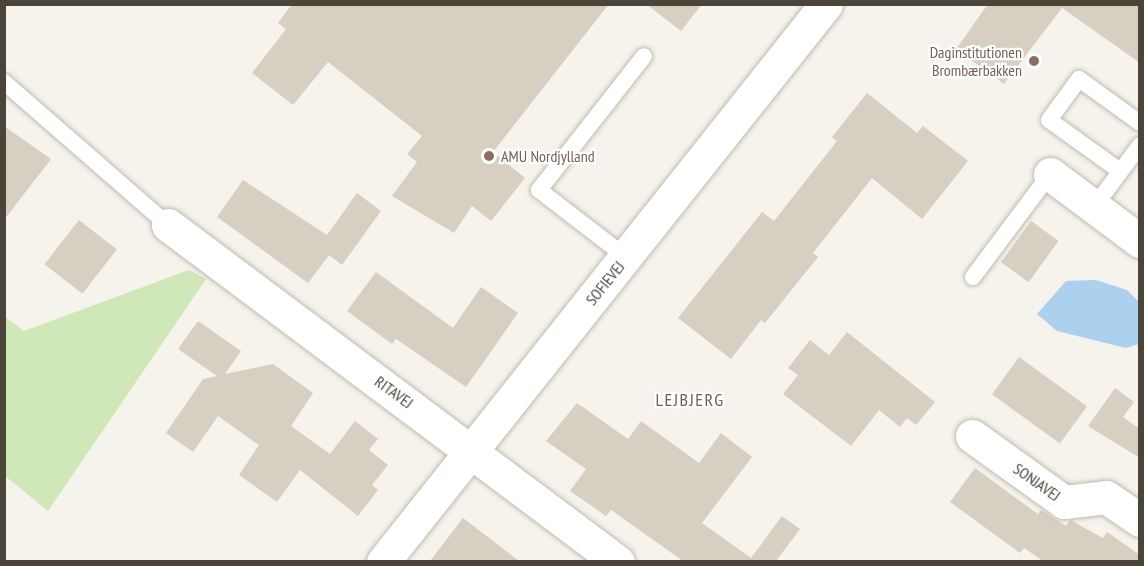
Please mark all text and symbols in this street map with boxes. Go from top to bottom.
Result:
place label: Daginstitutionen Brombærbakken [930,42,1022,80]
marker: Daginstitutionen Brombærbakken [1027,54,1041,68]
place label: AMU Nordjylland [501,146,595,166]
marker: AMU Nordjylland [482,149,496,163]
street label: SOFIEVEJ [582,257,628,309]
street label: RITAVEJ [371,372,417,412]
district label: LEJBJERG [655,389,725,411]
street label: SONJAVEJ [1010,459,1064,505]

